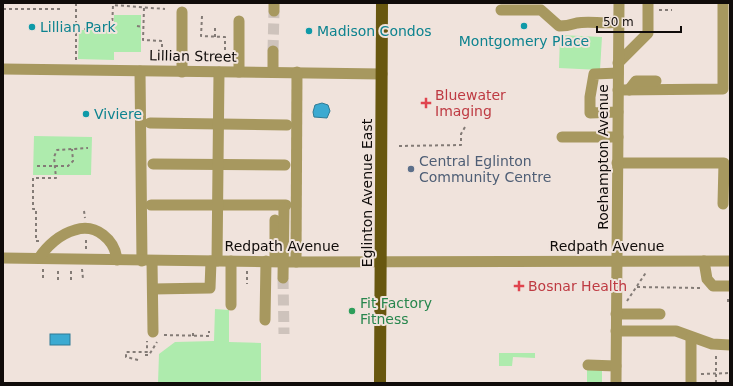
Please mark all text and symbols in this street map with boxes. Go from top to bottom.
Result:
scale bar [597,8,681,34]
text: 50 m [603,15,634,29]
place label: Lillian Park [40,19,116,35]
marker: Montgomery Place [519,21,529,31]
marker: Lillian Park [27,22,37,32]
place label: Madison Condos [317,23,432,39]
marker: Madison Condos [304,26,314,36]
place label: Montgomery Place [459,33,589,49]
street label: Lillian Street [149,47,238,65]
street label: Roehampton Avenue [595,84,611,230]
place label: Bluewater Imaging [435,87,506,119]
marker: Bluewater Imaging [420,97,432,109]
place label: Viviere [94,106,142,122]
marker: Viviere [81,109,91,119]
street label: Eglinton Avenue East [359,118,375,267]
place label: Central Eglinton Community Centre [419,153,551,185]
marker: Central Eglinton Community Centre [406,164,416,174]
street label: Redpath Avenue [225,238,339,254]
street label: Redpath Avenue [550,238,664,254]
place label: Bosnar Health [528,278,627,294]
marker: Bosnar Health [513,280,525,292]
place label: Fit Factory Fitness [360,295,432,327]
marker: Fit Factory Fitness [347,306,357,316]

